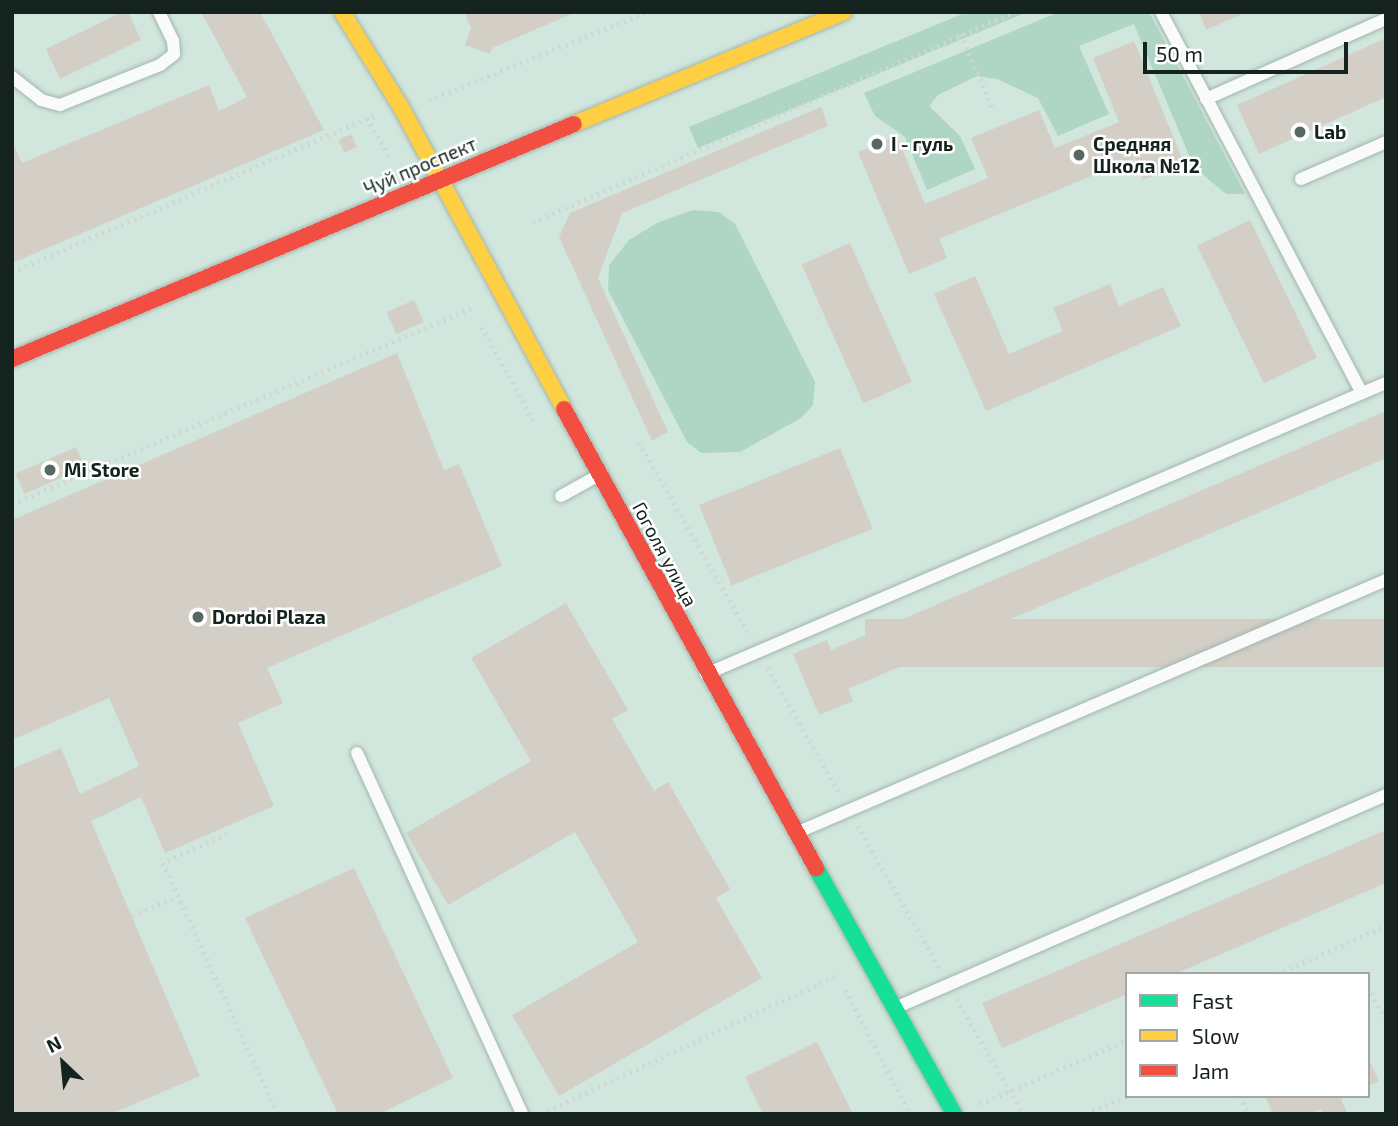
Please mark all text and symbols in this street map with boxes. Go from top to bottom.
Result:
scale bar [1146,28,1351,72]
text: 50 m [1156,41,1203,66]
place label: Lab [1314,121,1346,143]
marker: Lab [1292,124,1308,140]
street label: Чуй проспект [360,132,480,200]
place label: I - гуль [891,133,953,155]
place label: Средняя Школа №12 [1093,133,1200,177]
marker: I - гуль [869,136,885,152]
marker: Средняя Школа №12 [1071,147,1087,163]
place label: Mi Store [64,459,139,481]
marker: Mi Store [42,462,58,478]
street label: Гоголя улица [628,498,702,610]
place label: Dordoi Plaza [212,606,326,628]
marker: Dordoi Plaza [190,609,206,625]
legend [1125,972,1370,1098]
text: Fast [1192,988,1233,1013]
text: Slow [1192,1023,1239,1048]
north arrow [28,1028,98,1098]
text: N [42,1030,65,1057]
text: Jam [1192,1058,1229,1083]

